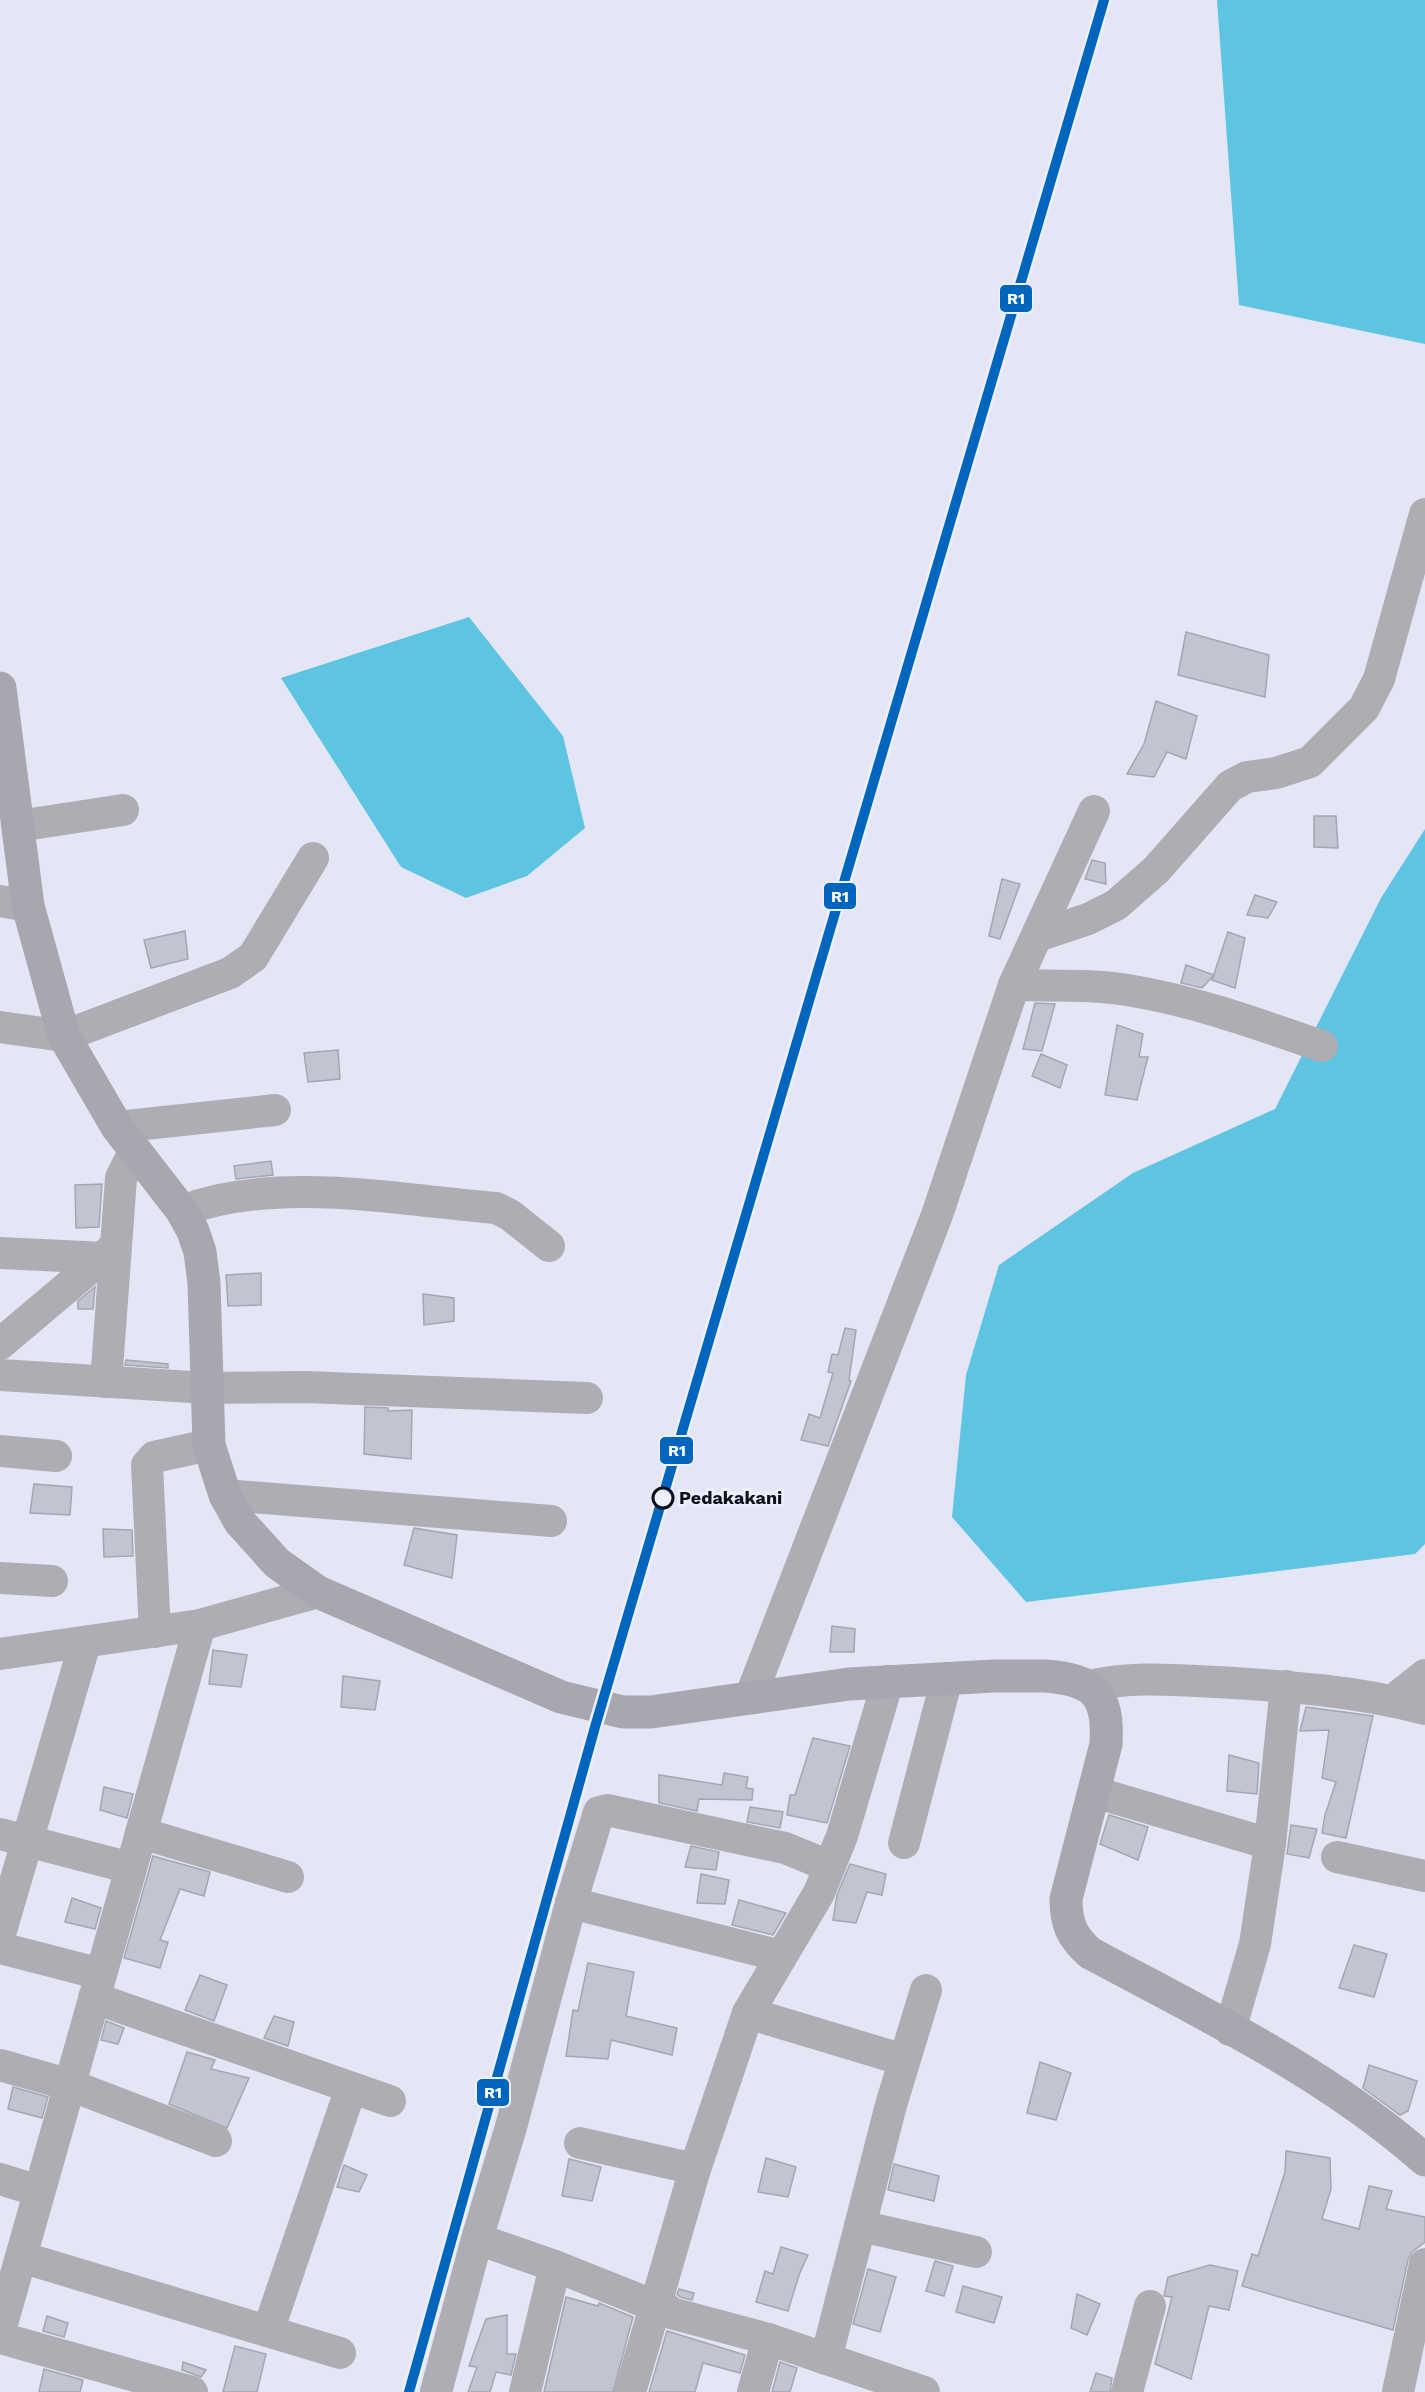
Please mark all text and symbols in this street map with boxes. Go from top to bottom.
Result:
line badge: R1 [999,284,1033,313]
text: R1 [1007,289,1025,308]
line badge: R1 [823,882,857,910]
text: R1 [831,887,849,906]
line badge: R1 [659,1436,694,1465]
text: R1 [668,1441,686,1460]
marker: Pedakakani [652,1487,674,1509]
place label: Pedakakani [679,1487,782,1508]
line badge: R1 [476,2078,510,2107]
text: R1 [484,2083,502,2102]

